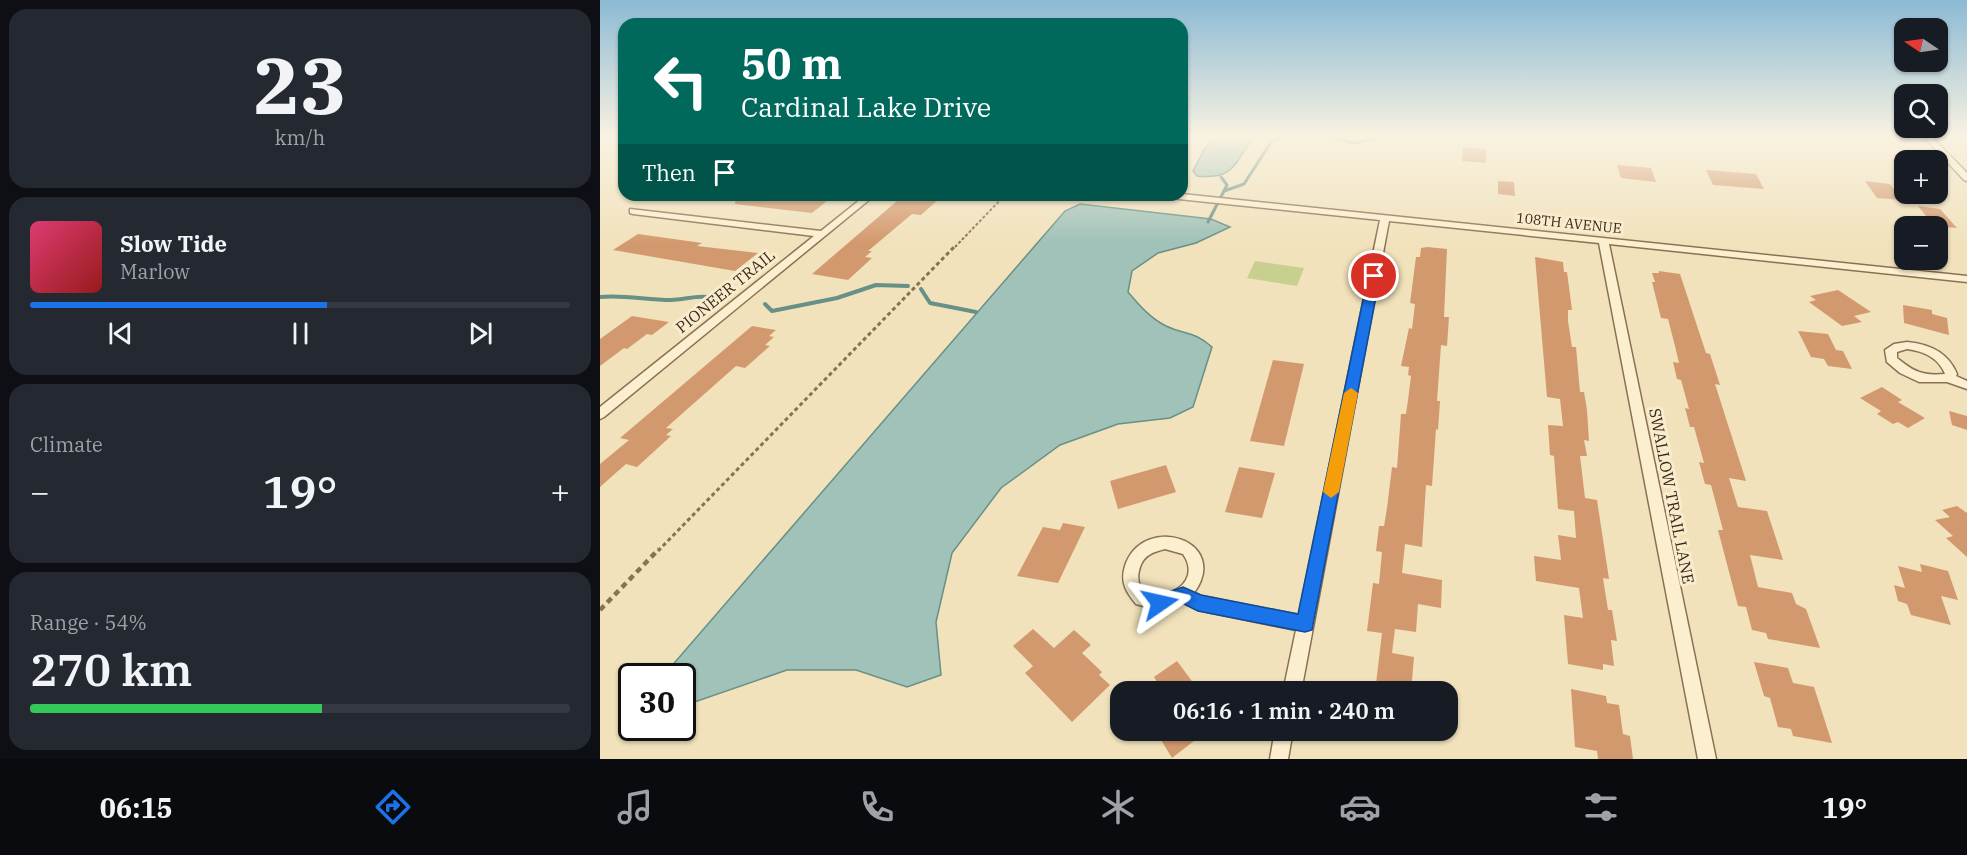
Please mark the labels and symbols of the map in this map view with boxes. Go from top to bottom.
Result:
north arrow [1894,18,1948,72]
street label: 108TH AVENUE [1515,209,1623,237]
street label: PIONEER TRAIL [671,245,779,337]
pin [1348,250,1399,301]
street label: SWALLOW TRAIL LANE [1645,406,1699,586]
position arrow [1128,571,1192,635]
speed limit sign: 30 [618,663,696,741]

